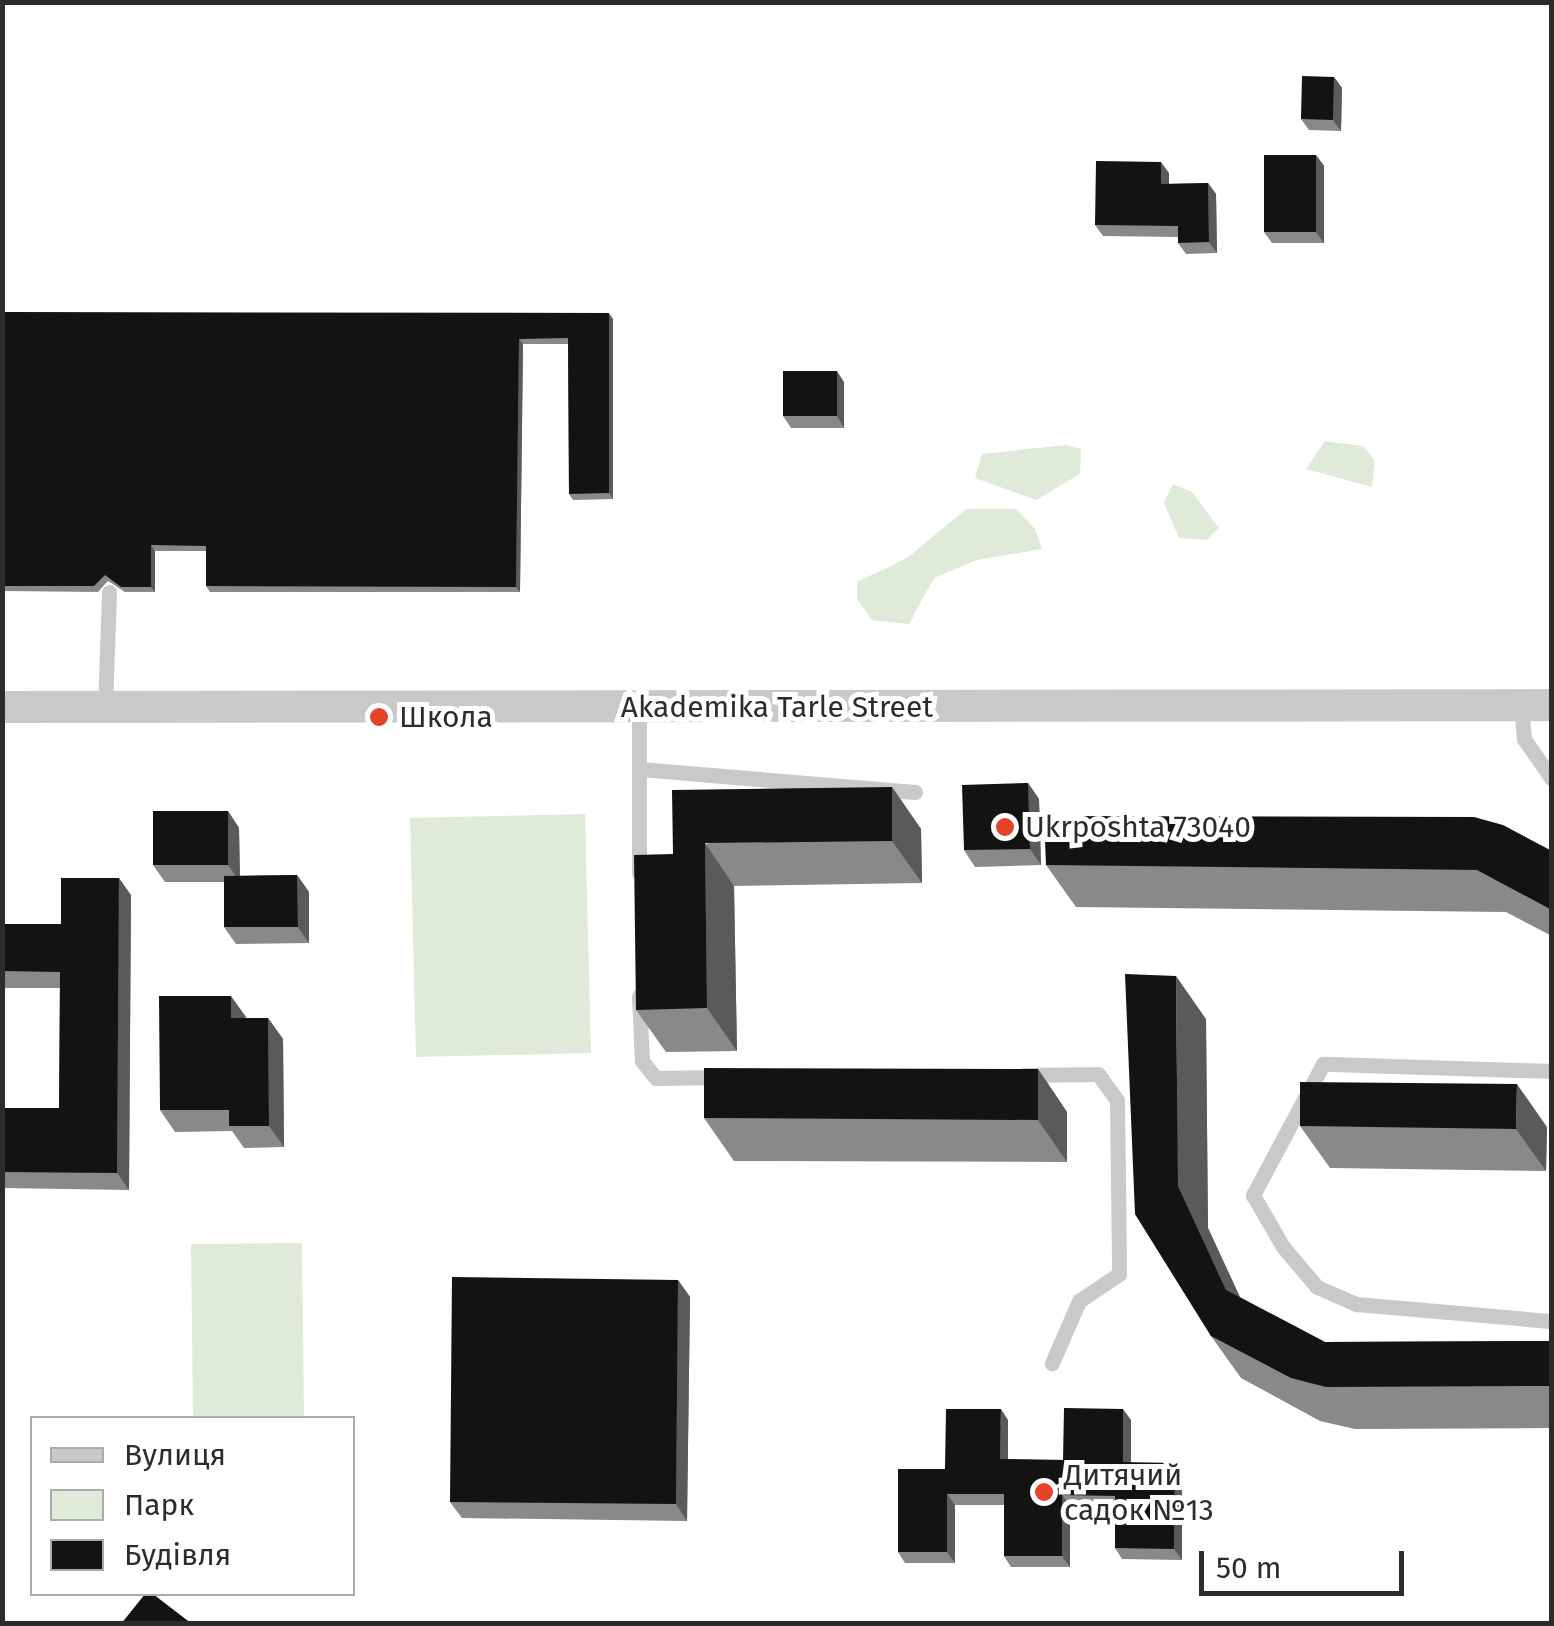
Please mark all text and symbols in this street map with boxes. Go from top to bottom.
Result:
street label: Akademika Tarle Street [621,689,933,725]
place label: Школа [399,699,493,735]
marker: Школа [368,706,390,728]
place label: Ukrposhta 73040 [1025,809,1251,845]
marker: Ukrposhta 73040 [994,816,1016,838]
legend [30,1416,355,1596]
text: Вулиця [124,1437,226,1473]
place label: Дитячий садок №13 [1064,1457,1214,1528]
marker: Дитячий садок №13 [1033,1481,1055,1503]
text: Парк [124,1487,194,1523]
scale bar [1204,1531,1409,1593]
text: Будівля [124,1537,231,1573]
text: 50 m [1216,1550,1281,1586]

